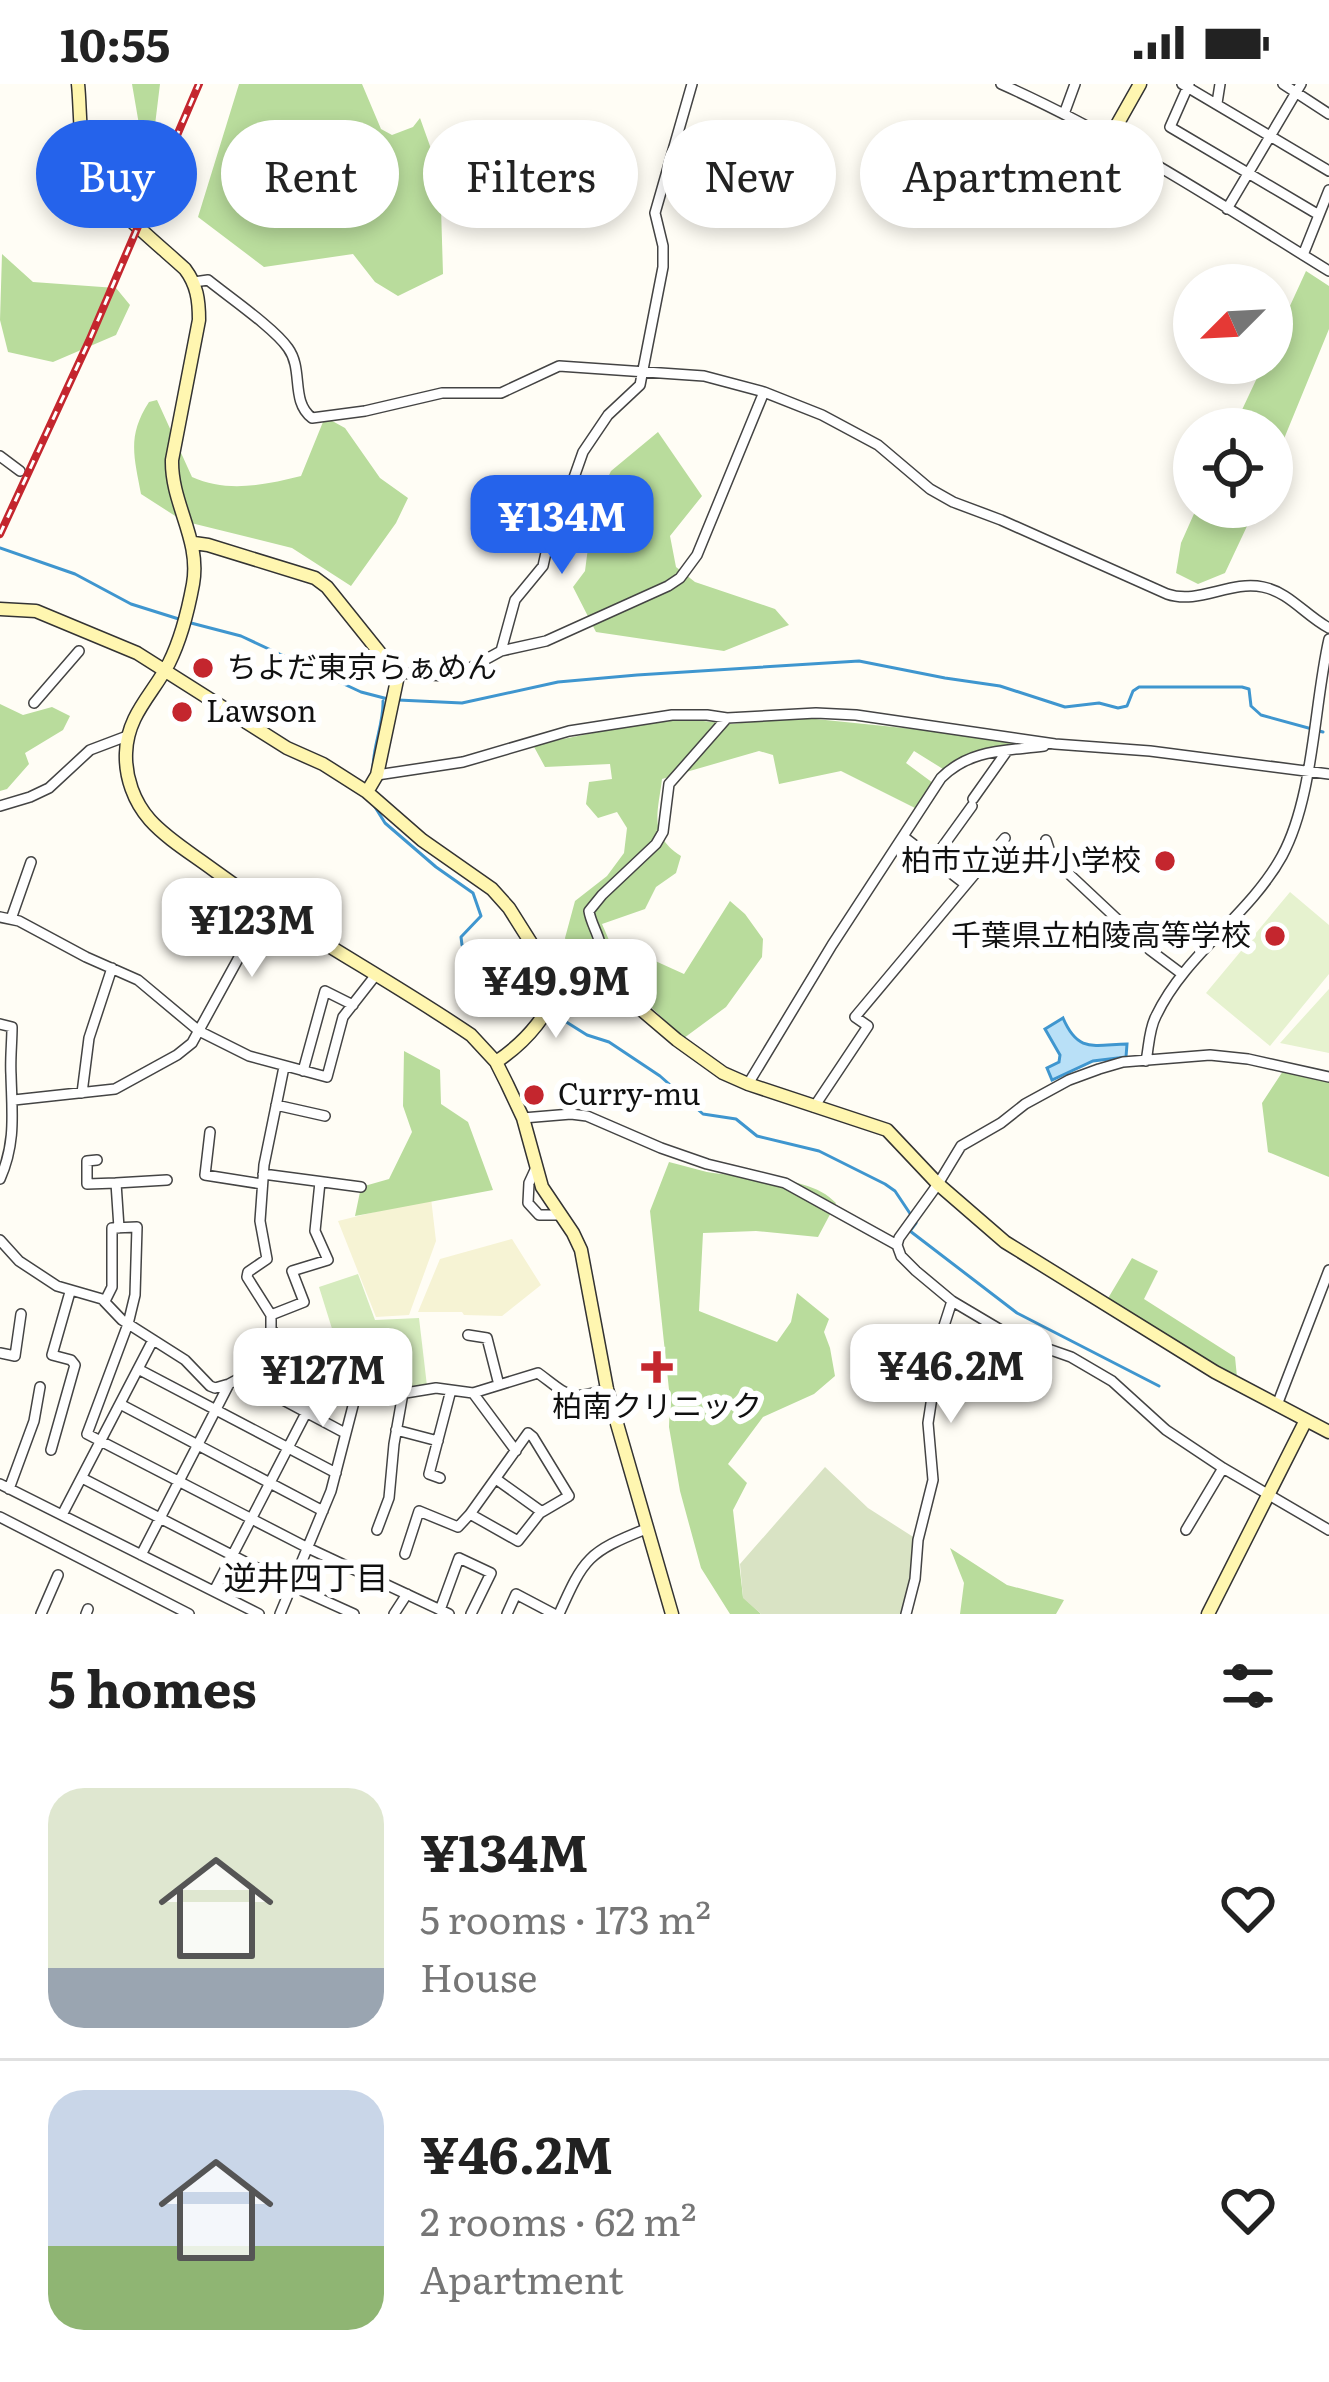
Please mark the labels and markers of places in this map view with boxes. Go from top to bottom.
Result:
pin: ¥134M [478,475,646,577]
place label: ちよだ東京らぁめん [227,643,497,687]
marker: ちよだ東京らぁめん [190,655,216,681]
place label: Lawson [206,687,317,731]
marker: Lawson [169,699,195,725]
place label: 柏市立逆井小学校 [901,836,1141,880]
marker: 柏市立逆井小学校 [1152,848,1178,874]
pin: ¥123M [168,878,336,980]
place label: 千葉県立柏陵高等学校 [951,911,1251,955]
marker: 千葉県立柏陵高等学校 [1262,923,1288,949]
pin: ¥49.9M [458,939,654,1041]
place label: Curry-mu [558,1070,701,1114]
marker: Curry-mu [521,1082,547,1108]
pin: ¥46.2M [853,1324,1049,1426]
pin: ¥127M [239,1328,407,1430]
marker: 柏南クリニック [641,1351,673,1383]
place label: 柏南クリニック [552,1382,762,1426]

